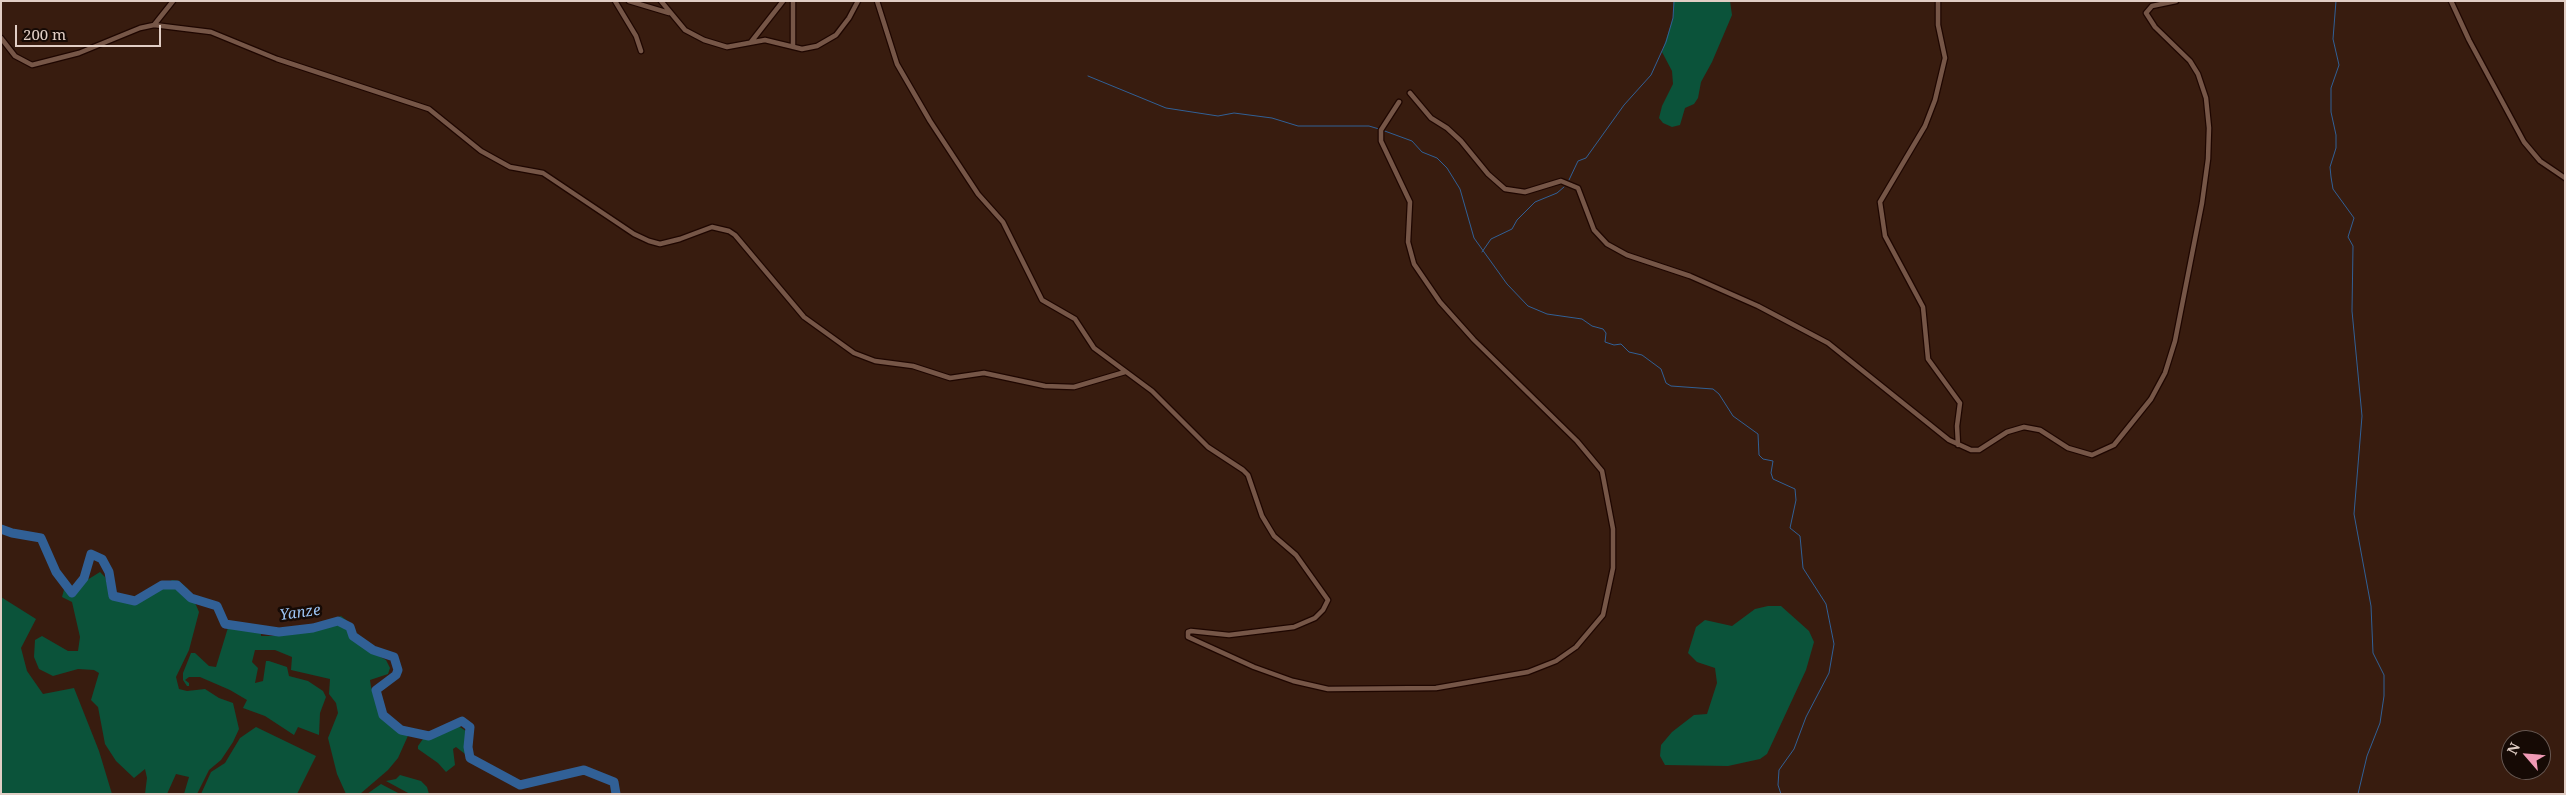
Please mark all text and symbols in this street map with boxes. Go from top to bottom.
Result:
scale bar [18,15,164,47]
text: 200 m [23,24,66,44]
water label: Yanze [278,601,322,625]
north arrow [2501,730,2551,780]
text: N [2502,739,2524,758]

